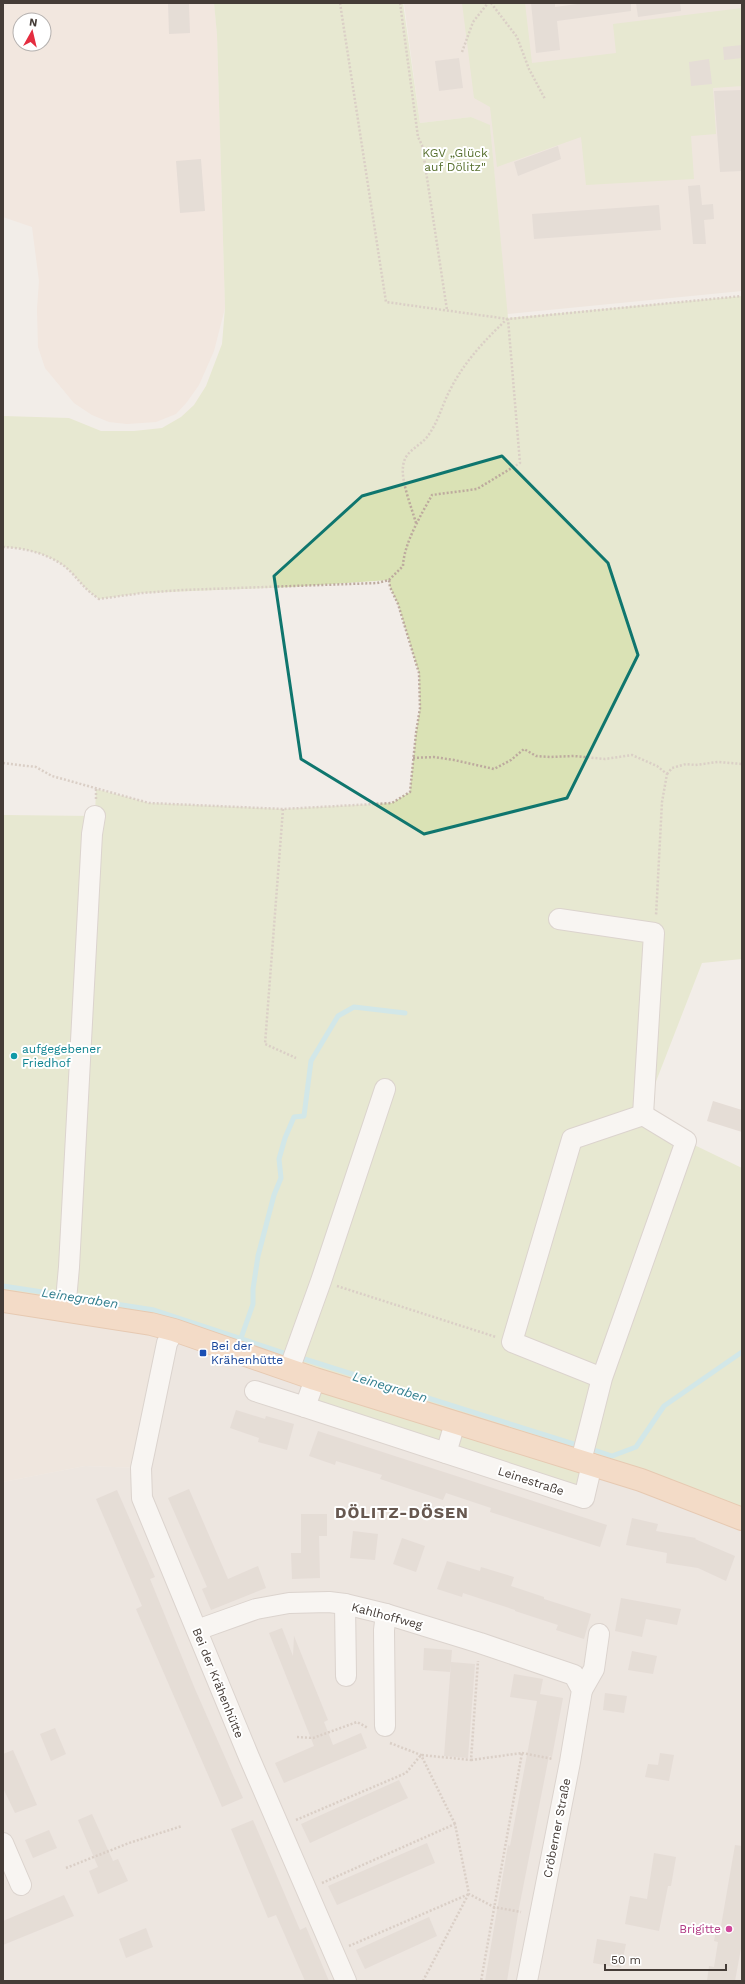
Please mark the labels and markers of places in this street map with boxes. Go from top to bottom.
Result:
place label: aufgegebener Friedhof [22,1042,101,1070]
marker: aufgegebener Friedhof [9,1051,19,1061]
place label: Bei der Krähenhütte [211,1339,283,1367]
marker: Bei der Krähenhütte [198,1348,208,1358]
place label: Brigitte [679,1922,721,1936]
marker: Brigitte [724,1924,734,1934]

